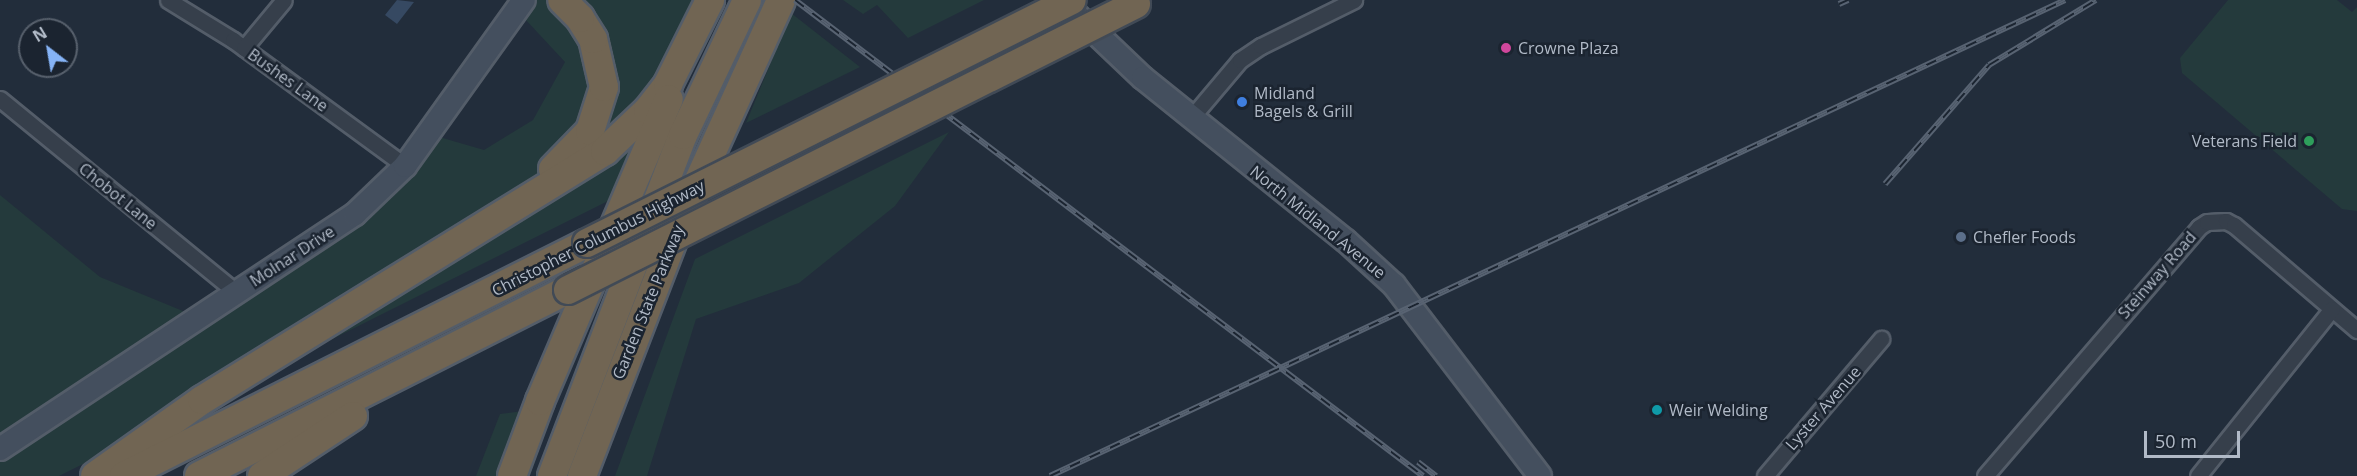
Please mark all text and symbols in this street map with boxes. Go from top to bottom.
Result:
north arrow [18,18,78,78]
text: N [29,22,51,47]
place label: Crowne Plaza [1518,38,1619,58]
marker: Crowne Plaza [1499,41,1513,55]
street label: Bushes Lane [244,44,332,116]
place label: Midland Bagels & Grill [1254,83,1353,121]
marker: Midland Bagels & Grill [1235,95,1249,109]
place label: Veterans Field [2192,131,2297,151]
marker: Veterans Field [2302,134,2316,148]
street label: Chobot Lane [75,159,161,233]
street label: North Midland Avenue [1246,162,1390,282]
street label: Christopher Columbus Highway [488,176,708,300]
street label: Molnar Drive [246,222,338,290]
street label: Garden State Parkway [608,222,688,382]
place label: Chefler Foods [1973,227,2076,247]
street label: Steinway Road [2114,228,2200,322]
marker: Chefler Foods [1954,230,1968,244]
street label: Lyster Avenue [1781,362,1865,454]
place label: Weir Welding [1669,400,1768,420]
marker: Weir Welding [1650,403,1664,417]
scale bar [2147,419,2243,457]
text: 50 m [2155,429,2197,453]

